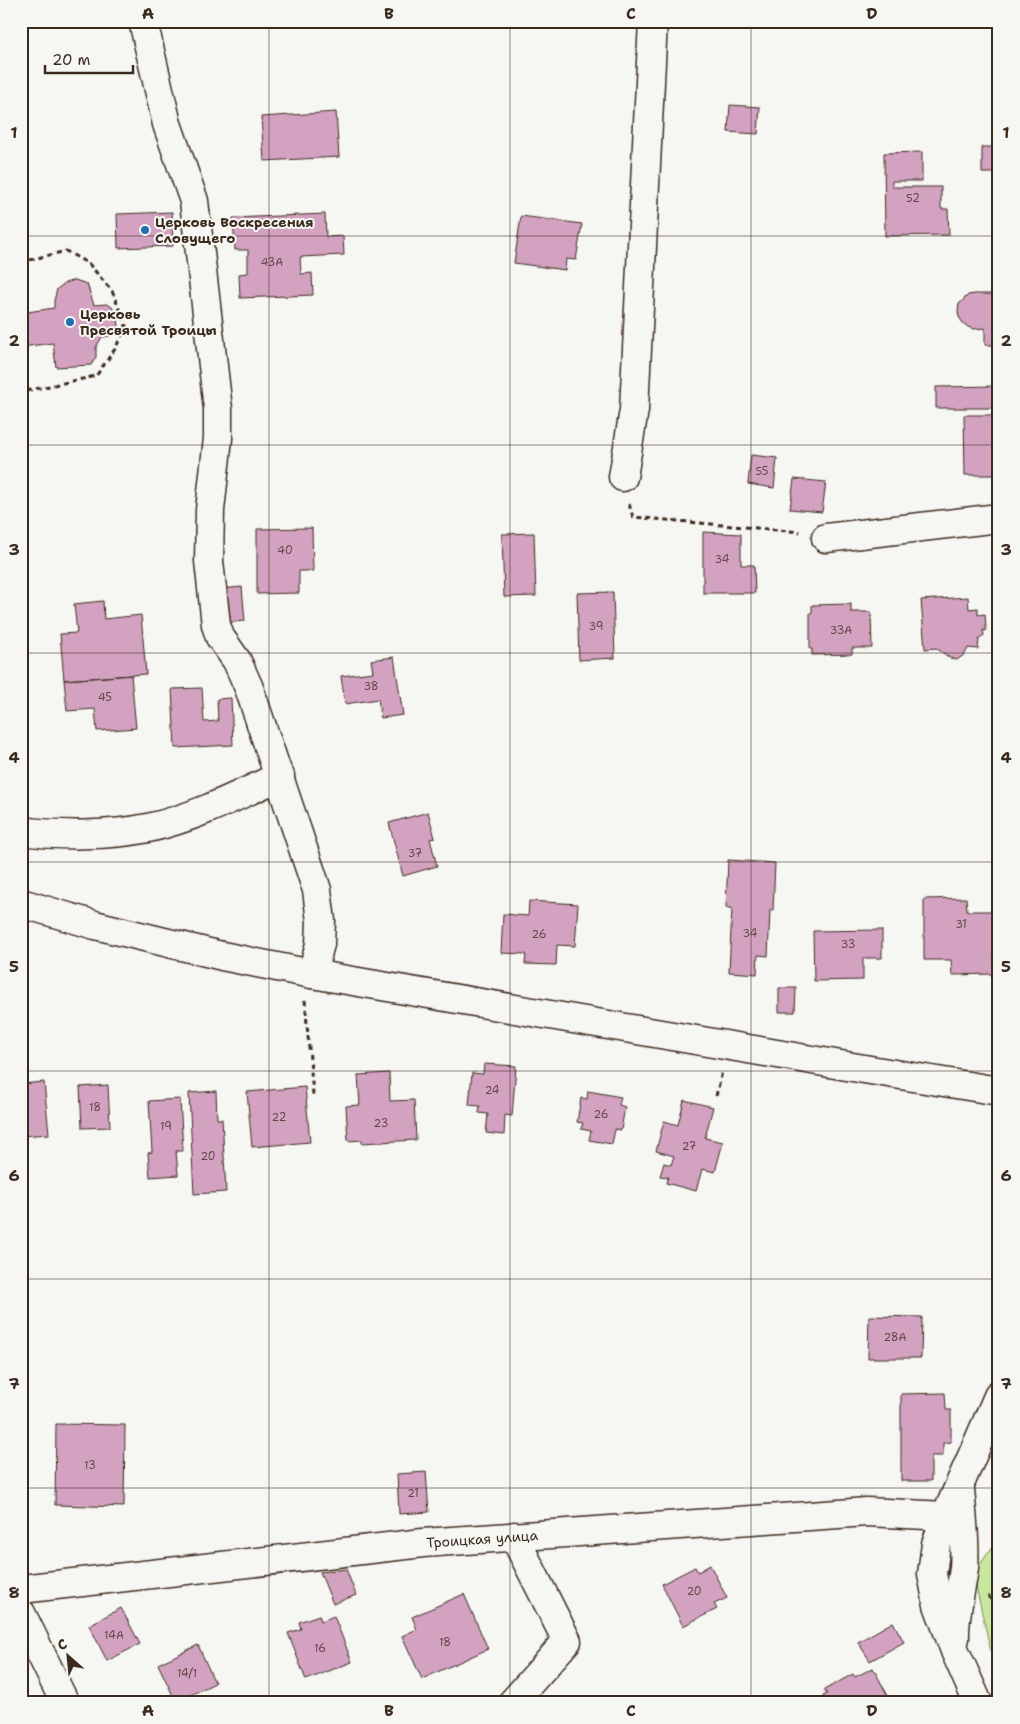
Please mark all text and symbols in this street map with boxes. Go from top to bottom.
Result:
text: A [142,3,154,24]
text: B [384,3,394,24]
text: C [626,3,636,24]
text: D [866,3,878,24]
scale bar [45,42,132,74]
text: 20 m [52,50,91,70]
text: 1 [10,122,18,143]
text: 1 [1002,122,1010,143]
house number: 52 [906,191,920,206]
place label: Церковь Воскресения Словущего [155,213,314,247]
marker: Церковь Воскресения Словущего [139,224,151,236]
house number: 43А [261,255,283,270]
place label: Церковь Пресвятой Троицы [80,305,217,339]
marker: Церковь Пресвятой Троицы [64,316,76,328]
text: 2 [8,330,20,351]
text: 2 [1000,330,1012,351]
house number: 55 [755,464,769,479]
text: 3 [8,539,20,560]
text: 3 [1000,539,1012,560]
house number: 40 [277,543,293,558]
house number: 34 [715,552,730,567]
house number: 39 [589,619,603,634]
house number: 33А [830,623,852,638]
house number: 38 [363,679,379,694]
house number: 45 [98,690,112,705]
text: 4 [8,747,20,768]
text: 4 [1000,747,1012,768]
house number: 37 [408,846,423,861]
house number: 31 [955,917,967,932]
house number: 34 [743,926,758,941]
house number: 26 [532,927,546,942]
house number: 33 [841,937,855,952]
text: 5 [9,956,19,977]
text: 5 [1001,956,1011,977]
house number: 24 [485,1083,500,1098]
house number: 18 [89,1100,101,1115]
house number: 26 [594,1107,608,1122]
house number: 22 [272,1110,286,1125]
house number: 23 [374,1116,388,1131]
house number: 19 [160,1119,172,1134]
house number: 27 [682,1139,697,1154]
house number: 20 [200,1149,216,1164]
text: 6 [8,1165,20,1186]
text: 6 [1000,1165,1012,1186]
house number: 28А [883,1330,907,1345]
text: 7 [8,1373,20,1394]
text: 7 [1000,1373,1012,1394]
house number: 13 [84,1458,96,1473]
house number: 21 [407,1486,419,1501]
street label: Троицкая улица [426,1526,539,1552]
text: 8 [8,1582,20,1603]
text: 8 [1000,1582,1012,1603]
house number: 20 [686,1584,702,1599]
house number: 14А [104,1628,124,1643]
north arrow [42,1632,92,1682]
text: С [54,1634,70,1654]
house number: 18 [439,1635,451,1650]
house number: 16 [314,1641,326,1656]
house number: 14/1 [177,1666,197,1681]
text: A [142,1700,154,1721]
text: B [384,1700,394,1721]
text: C [626,1700,636,1721]
text: D [866,1700,878,1721]

